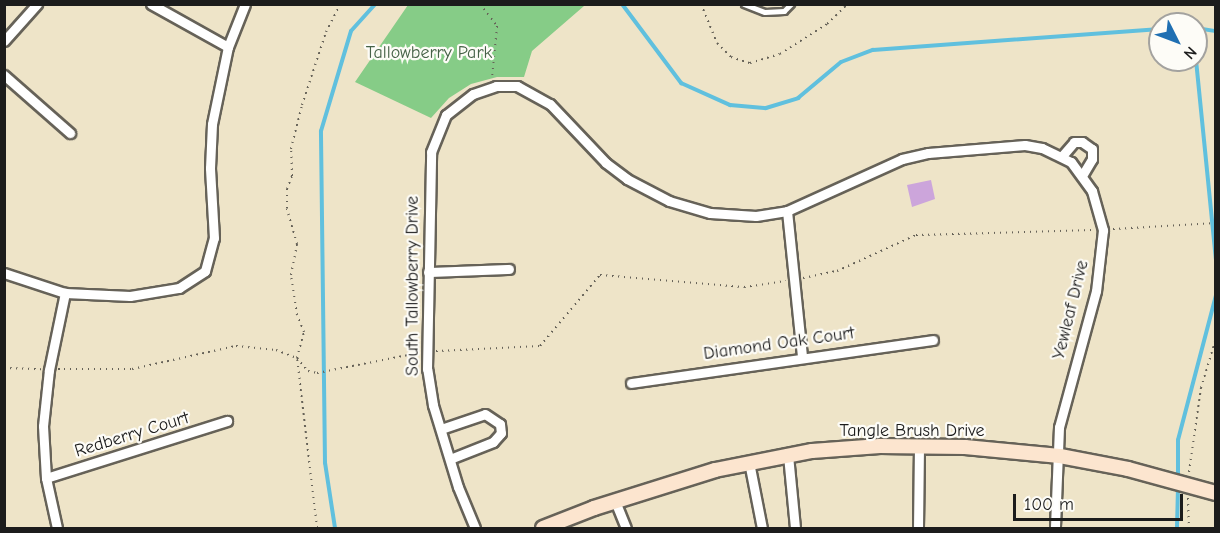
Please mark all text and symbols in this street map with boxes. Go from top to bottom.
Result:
north arrow [1148,12,1208,72]
park label: Tallowberry Park [366,42,492,64]
text: N [1180,43,1200,63]
street label: South Tallowberry Drive [402,196,424,376]
street label: Yewleaf Drive [1048,258,1094,362]
street label: Diamond Oak Court [702,323,856,365]
street label: Redberry Court [72,407,192,463]
street label: Tangle Brush Drive [840,420,984,442]
scale bar [1016,482,1186,520]
text: 100 m [1024,494,1074,515]

